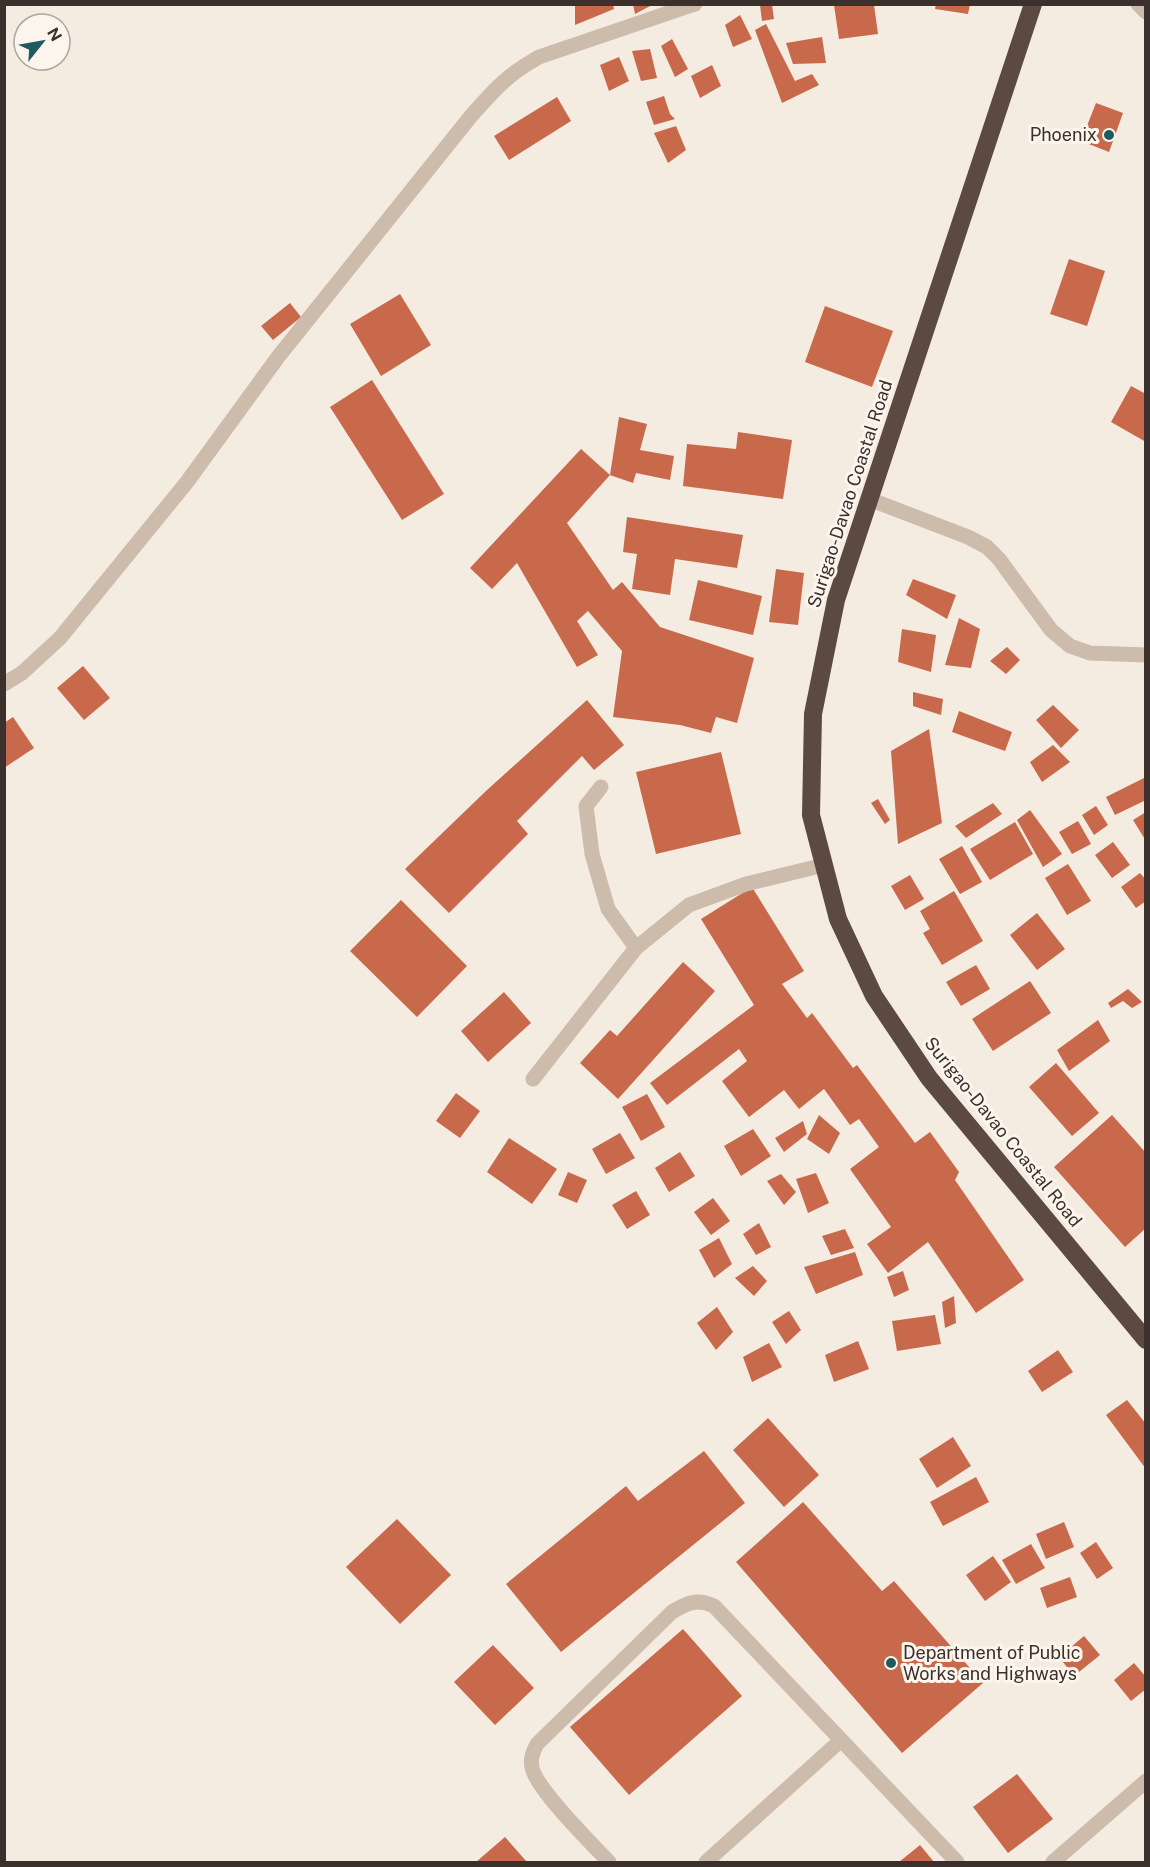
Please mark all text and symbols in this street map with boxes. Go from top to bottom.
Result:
north arrow [12,12,72,72]
text: N [43,24,66,45]
place label: Phoenix [1030,124,1097,145]
marker: Phoenix [1102,128,1116,142]
street label: Surigao-Davao Coastal Road [803,377,896,610]
street label: Surigao-Davao Coastal Road [920,1033,1086,1231]
place label: Department of Public Works and Highways [903,1642,1081,1684]
marker: Department of Public Works and Highways [884,1656,898,1670]

